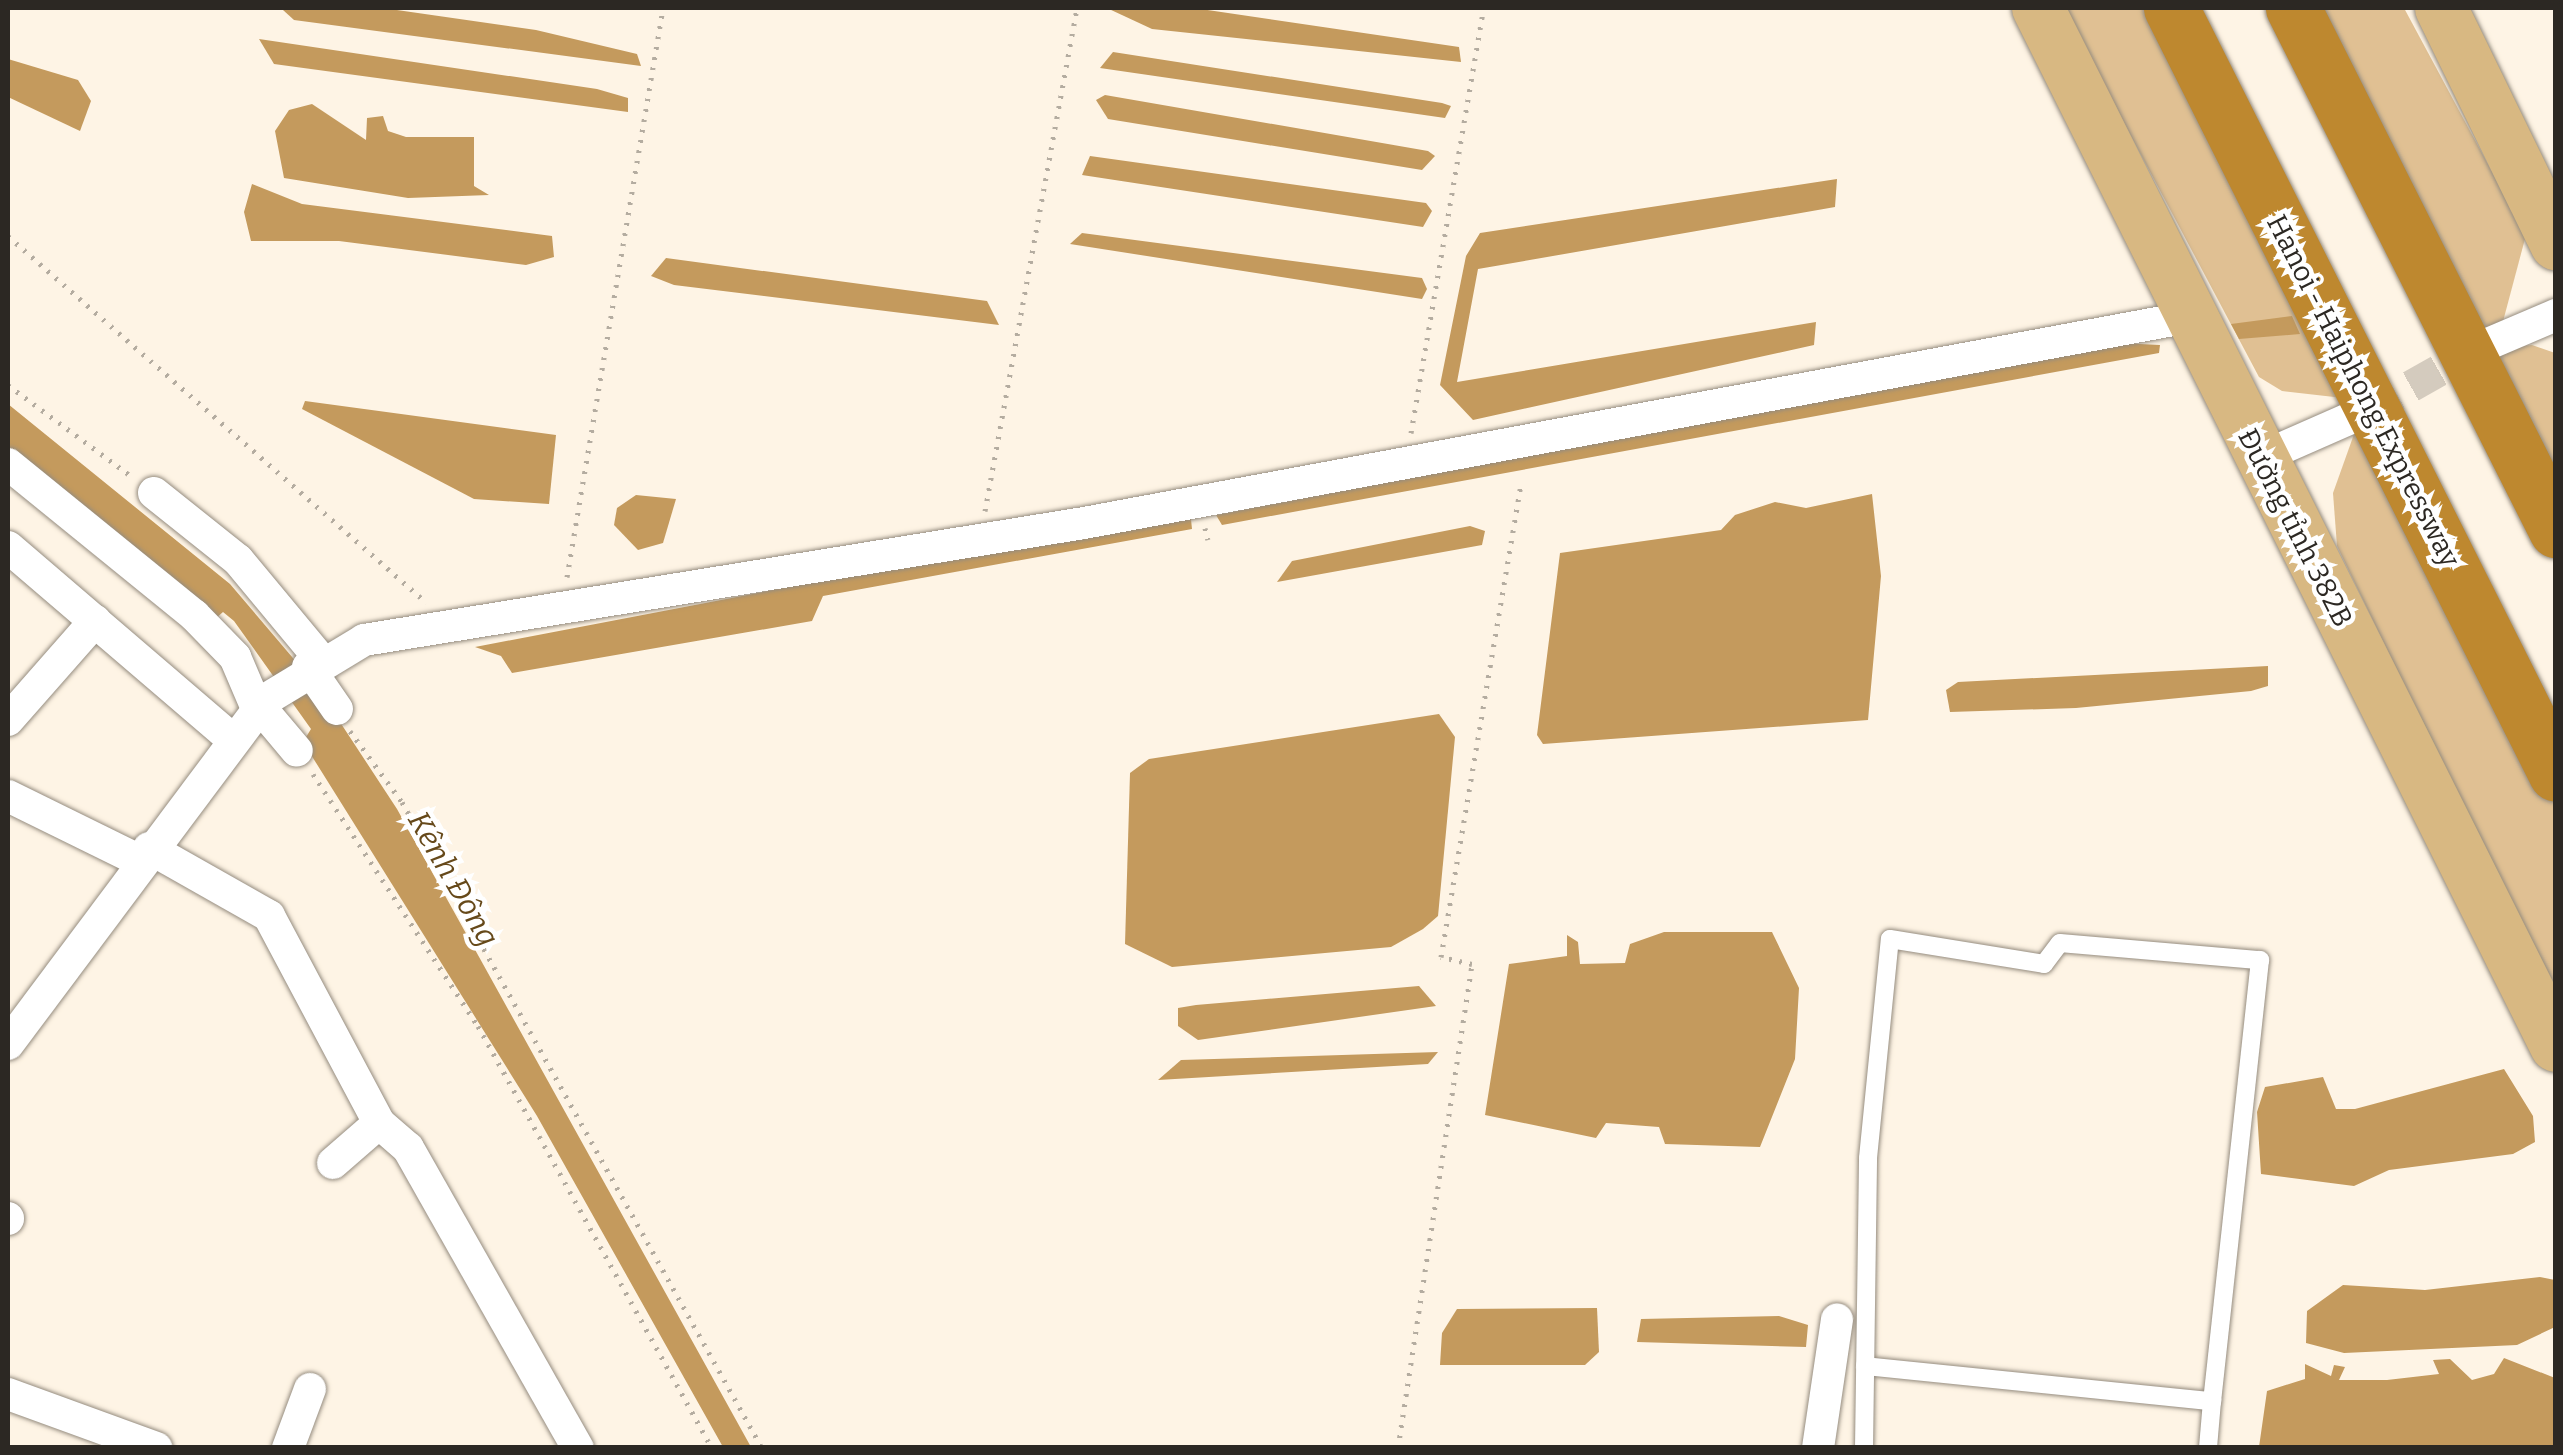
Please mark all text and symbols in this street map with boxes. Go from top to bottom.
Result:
street label: Hanoi - Haiphong Expressway [2259,209,2467,573]
street label: Đường tỉnh 382B [2231,423,2359,633]
water label: Kênh Đông [400,805,506,953]

